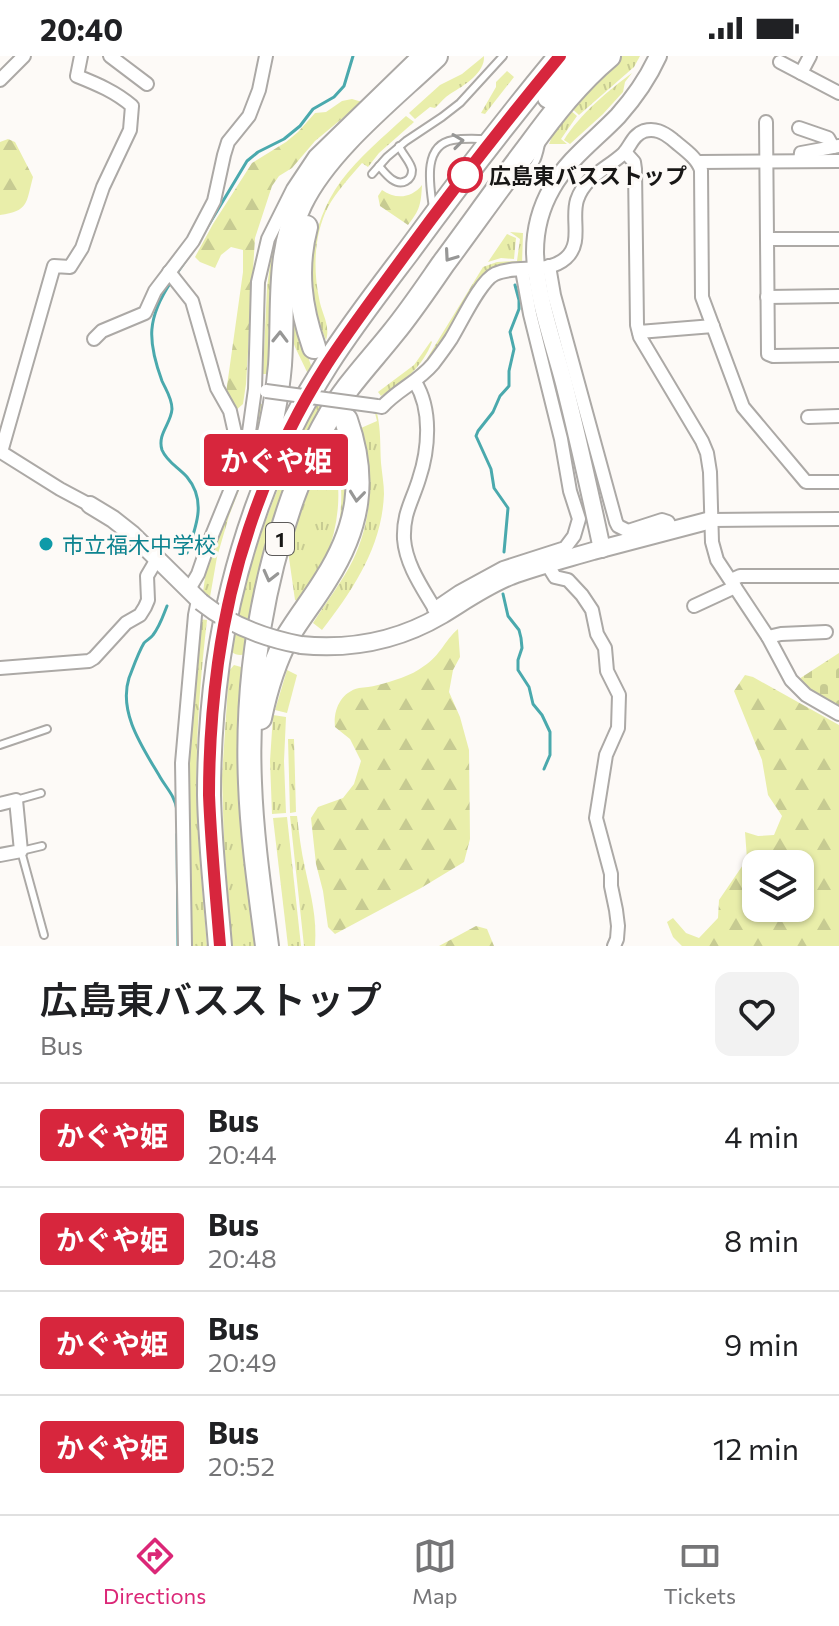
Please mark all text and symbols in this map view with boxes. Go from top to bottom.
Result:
text: 20:40 [40,10,123,47]
one-way arrow [451,133,465,150]
marker: 広島東バスストップ [448,158,482,192]
place label: 広島東バスストップ [489,162,687,189]
one-way arrow [445,247,460,261]
one-way arrow [272,330,289,343]
line badge: かぐや姫 [220,434,332,486]
text: かぐや姫 [220,443,332,477]
one-way arrow [348,490,365,503]
road number: 1 [266,523,294,555]
place label: 市立福木中学校 [62,531,216,558]
marker: 市立福木中学校 [37,535,55,553]
one-way arrow [262,569,279,582]
map controls [742,850,814,922]
button: layers [742,850,814,922]
button: heart [715,972,799,1056]
text: 広島東バスストップ [40,975,382,1022]
text: Bus [40,1029,83,1060]
text: Bus [208,1101,259,1138]
text: 4 min [724,1117,799,1154]
text: かぐや姫 [56,1118,168,1152]
text: 20:44 [208,1138,277,1169]
text: Bus [208,1205,259,1242]
text: 8 min [724,1221,799,1258]
text: かぐや姫 [56,1222,168,1256]
text: 20:48 [208,1242,277,1273]
text: Bus [208,1309,259,1346]
text: 9 min [724,1325,799,1362]
text: かぐや姫 [56,1326,168,1360]
text: 20:49 [208,1346,277,1377]
text: Bus [208,1413,259,1450]
text: 12 min [713,1429,799,1466]
text: かぐや姫 [56,1430,168,1464]
text: 20:52 [208,1450,275,1481]
tab: Directions [103,1534,206,1609]
tab: Map [412,1534,457,1609]
tab: Tickets [663,1534,736,1609]

